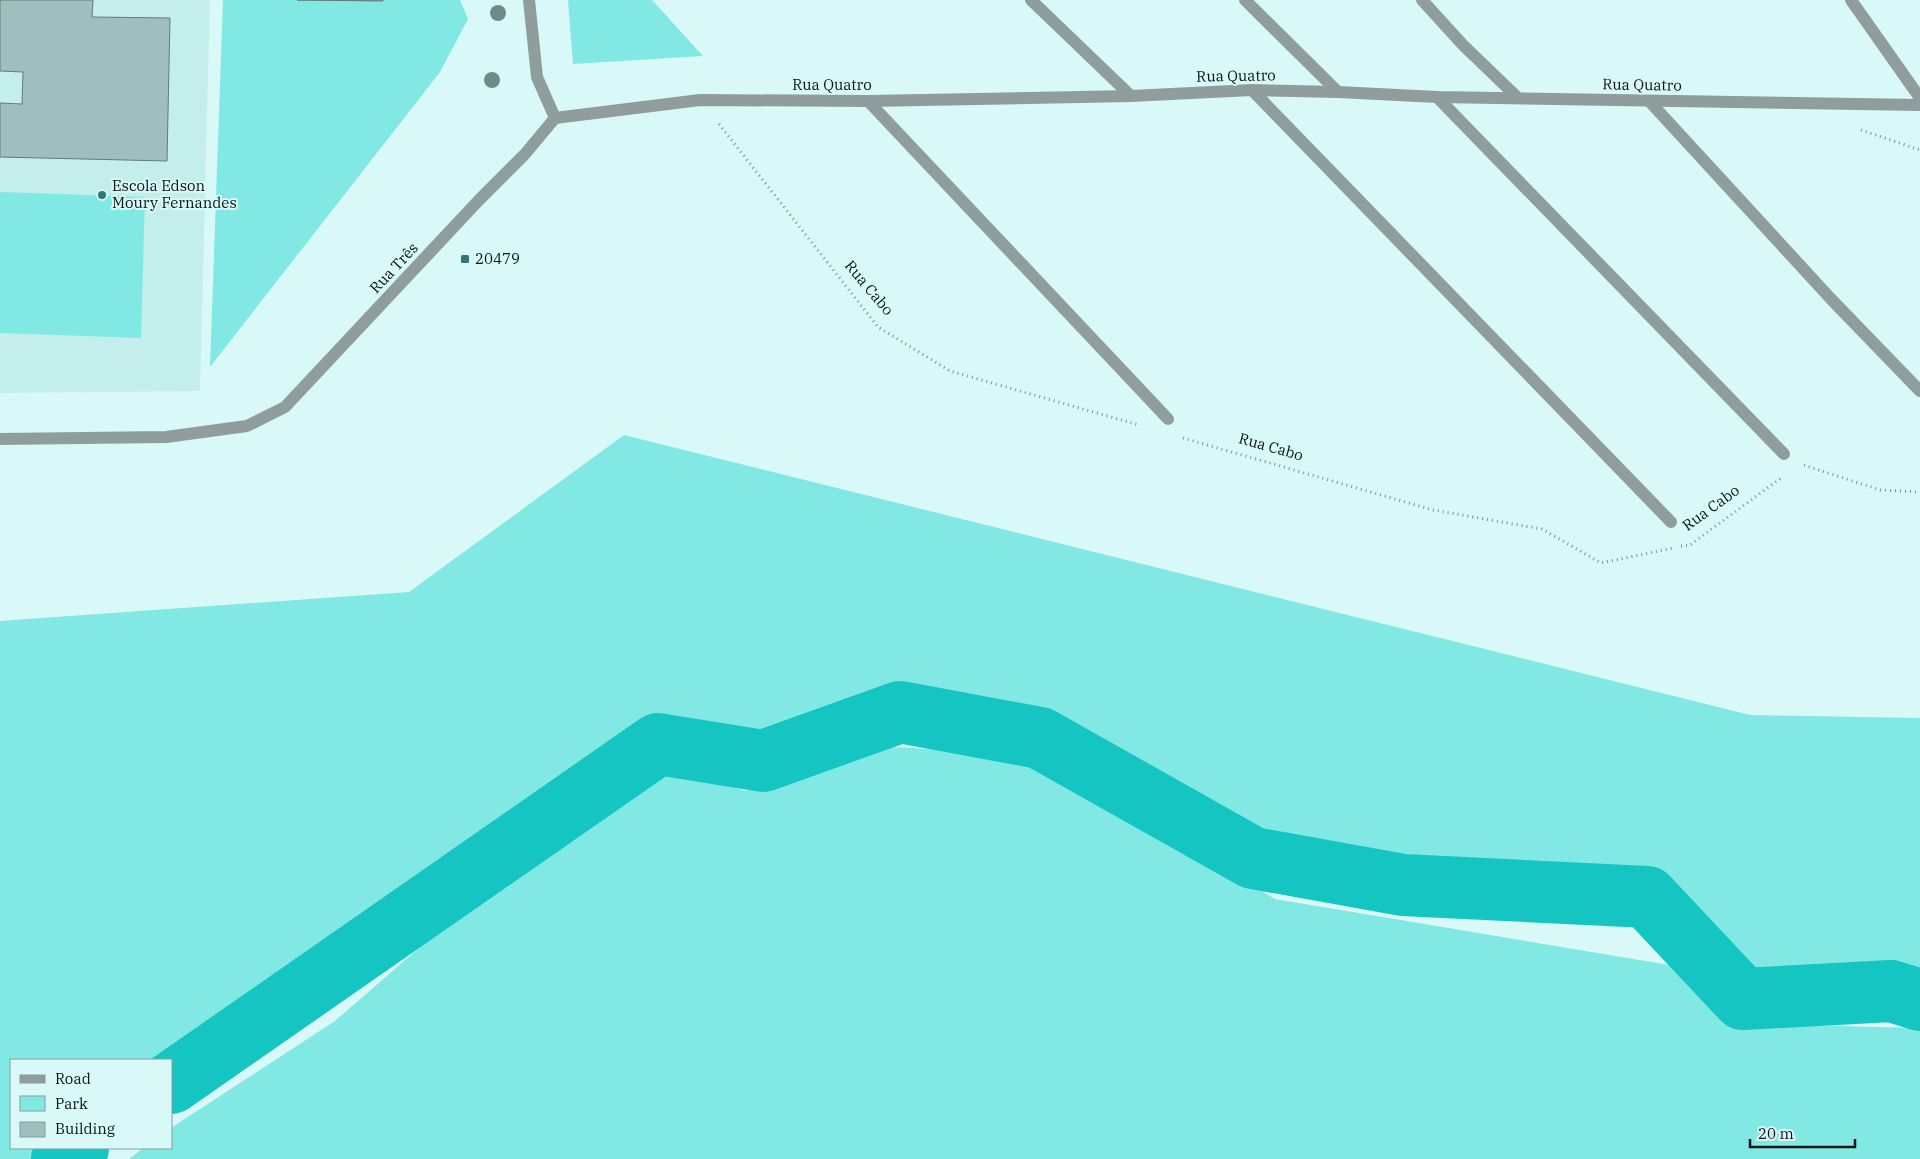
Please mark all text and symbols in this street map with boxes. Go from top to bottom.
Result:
street label: Rua Quatro [1196,65,1276,86]
street label: Rua Quatro [1602,74,1682,95]
street label: Rua Quatro [792,75,872,94]
place label: Escola Edson Moury Fernandes [112,176,237,212]
marker: Escola Edson Moury Fernandes [96,189,108,201]
street label: Rua Três [365,238,422,297]
place label: 20479 [475,249,520,268]
marker: 20479 [459,253,471,265]
street label: Rua Cabo [841,256,898,319]
street label: Rua Cabo [1237,428,1306,465]
street label: Rua Cabo [1678,480,1743,535]
legend [10,1059,172,1149]
text: Road [55,1069,91,1088]
text: Park [55,1094,88,1113]
scale bar [1750,1116,1855,1148]
text: Building [55,1119,115,1138]
text: 20 m [1758,1124,1794,1143]

